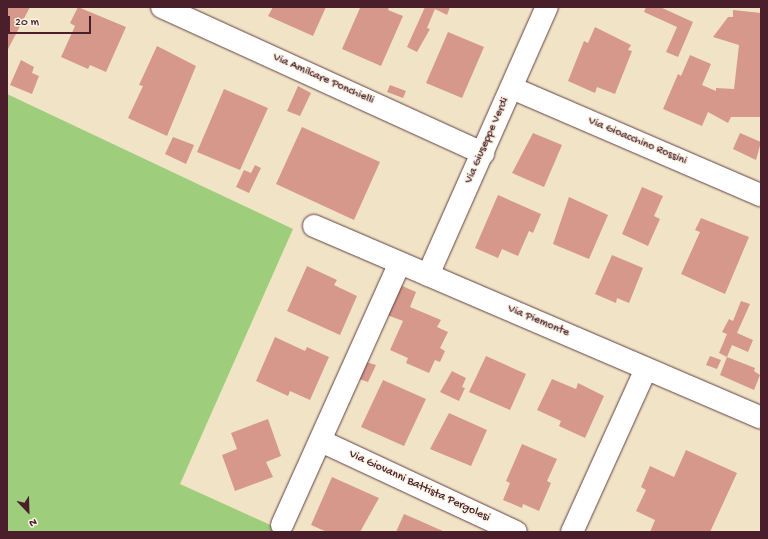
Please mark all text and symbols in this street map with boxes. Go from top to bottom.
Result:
scale bar [10,8,93,34]
text: 20 m [15,16,39,30]
street label: Via Amilcare Ponchielli [270,51,376,109]
street label: Via Giuseppe Verdi [463,96,513,186]
street label: Via Gioacchino Rossini [585,115,689,169]
street label: Via Piemonte [505,303,571,341]
street label: Via Giovanni Battista Pergolesi [346,448,492,526]
north arrow [8,491,48,531]
text: N [27,515,38,529]

